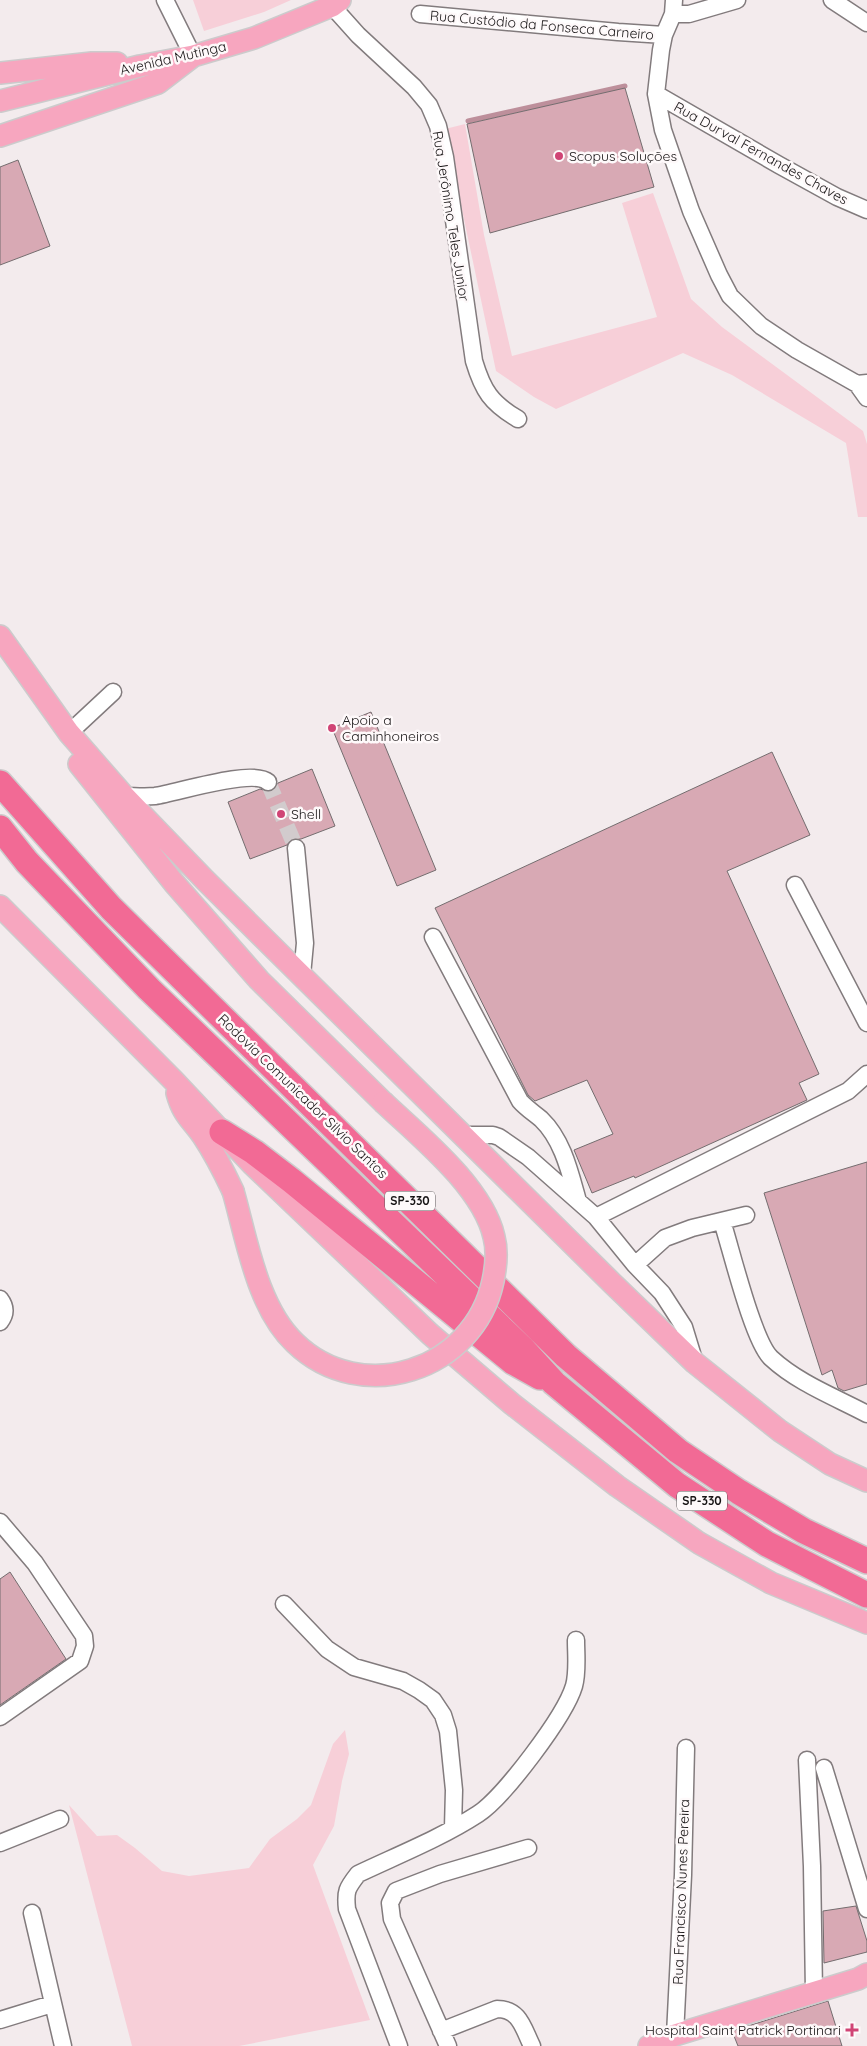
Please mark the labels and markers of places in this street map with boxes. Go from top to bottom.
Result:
place label: Scopus Soluções [569,147,677,165]
marker: Scopus Soluções [553,150,565,162]
place label: Apoio a Caminhoneiros [342,711,439,745]
marker: Apoio a Caminhoneiros [326,722,338,734]
place label: Shell [291,805,321,823]
marker: Shell [275,808,287,820]
place label: Hospital Saint Patrick Portinari [645,2021,841,2039]
marker: Hospital Saint Patrick Portinari [845,2023,859,2037]

